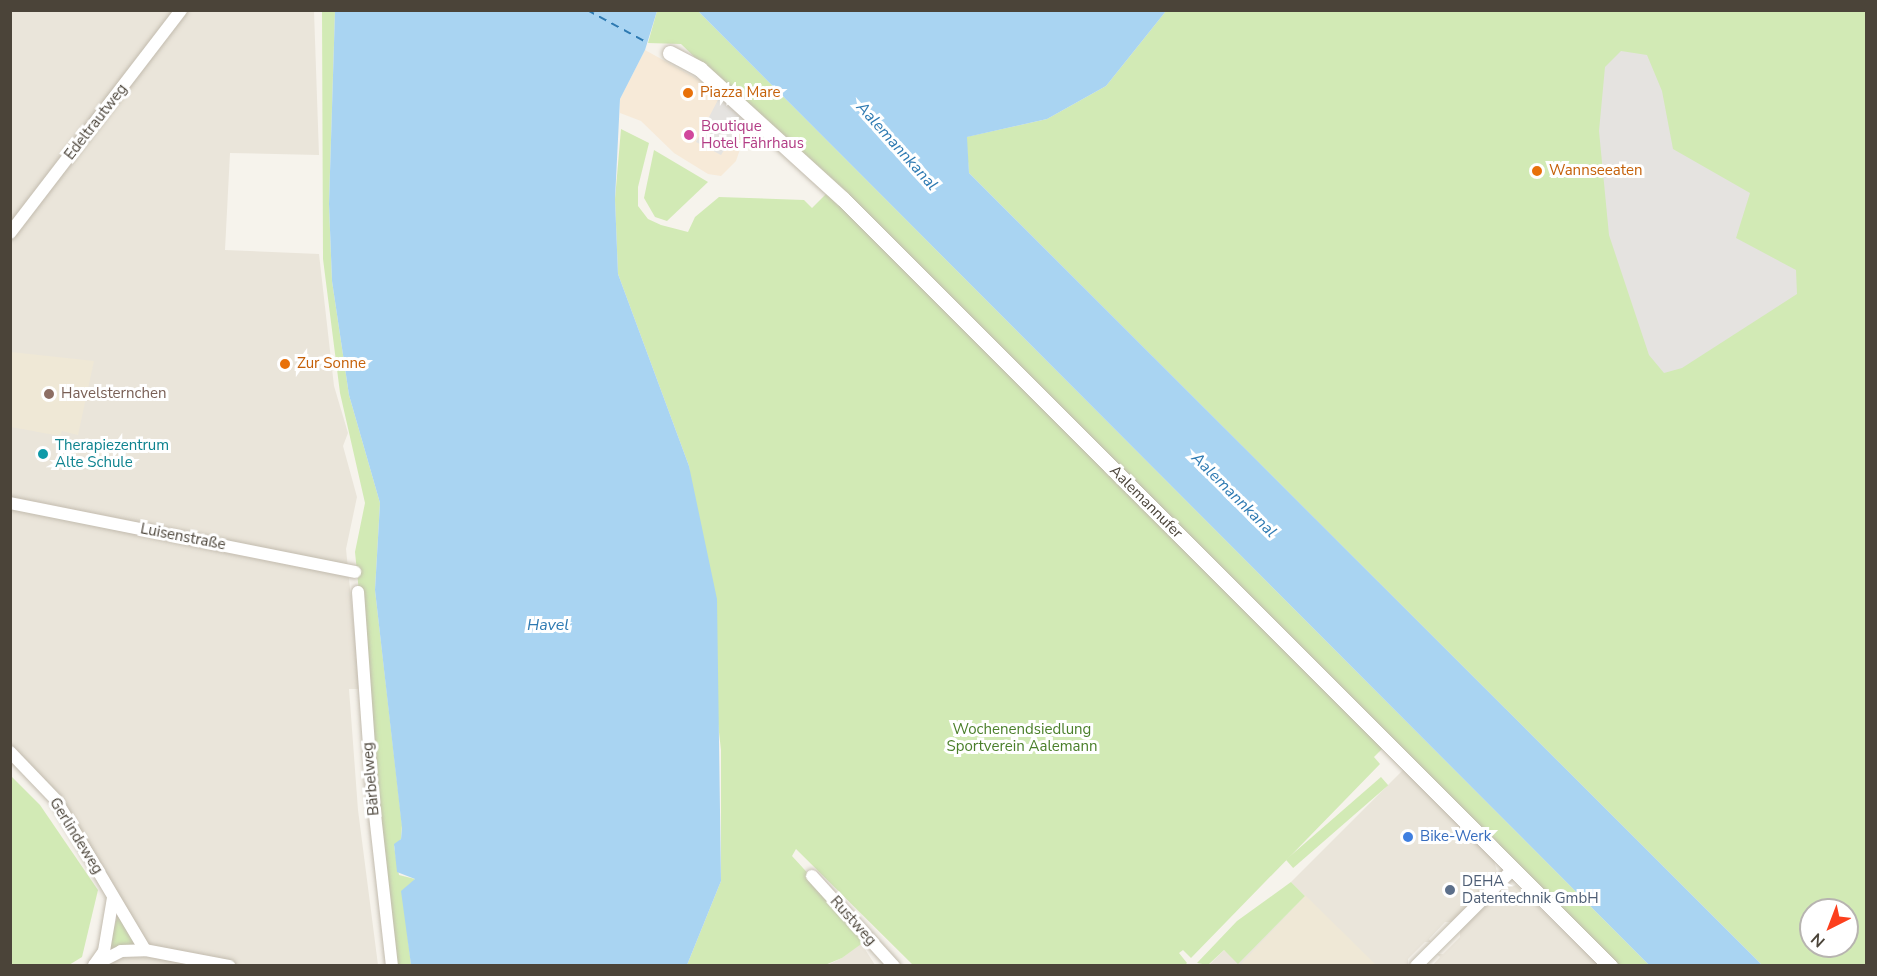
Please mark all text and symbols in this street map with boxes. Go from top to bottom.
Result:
street label: Edeltrautweg [61,81,131,163]
place label: Piazza Mare [700,84,781,102]
marker: Piazza Mare [681,86,695,100]
water label: Aalemannkanal [852,98,942,194]
place label: Boutique Hotel Fährhaus [701,117,804,152]
marker: Boutique Hotel Fährhaus [682,128,696,142]
place label: Wannseeaten [1549,162,1642,180]
marker: Wannseeaten [1530,164,1544,178]
place label: Zur Sonne [297,355,366,373]
marker: Zur Sonne [278,357,292,371]
place label: Havelsternchen [61,385,166,403]
marker: Havelsternchen [42,387,56,401]
place label: Therapiezentrum Alte Schule [55,436,169,471]
marker: Therapiezentrum Alte Schule [36,447,50,461]
water label: Aalemannkanal [1187,448,1281,542]
street label: Aalemannufer [1106,462,1186,542]
street label: Luisenstraße [139,520,227,554]
water label: Havel [527,615,569,635]
park label: Wochenendsiedlung Sportverein Aalemann [946,720,1098,755]
street label: Bärbelweg [359,741,383,817]
street label: Gerlindeweg [45,795,107,877]
place label: Bike-Werk [1420,828,1491,846]
marker: Bike-Werk [1401,830,1415,844]
place label: DEHA Datentechnik GmbH [1462,872,1599,907]
marker: DEHA Datentechnik GmbH [1443,883,1457,897]
street label: Rustweg [826,893,880,949]
north arrow [1799,898,1859,958]
text: N [1806,928,1830,952]

